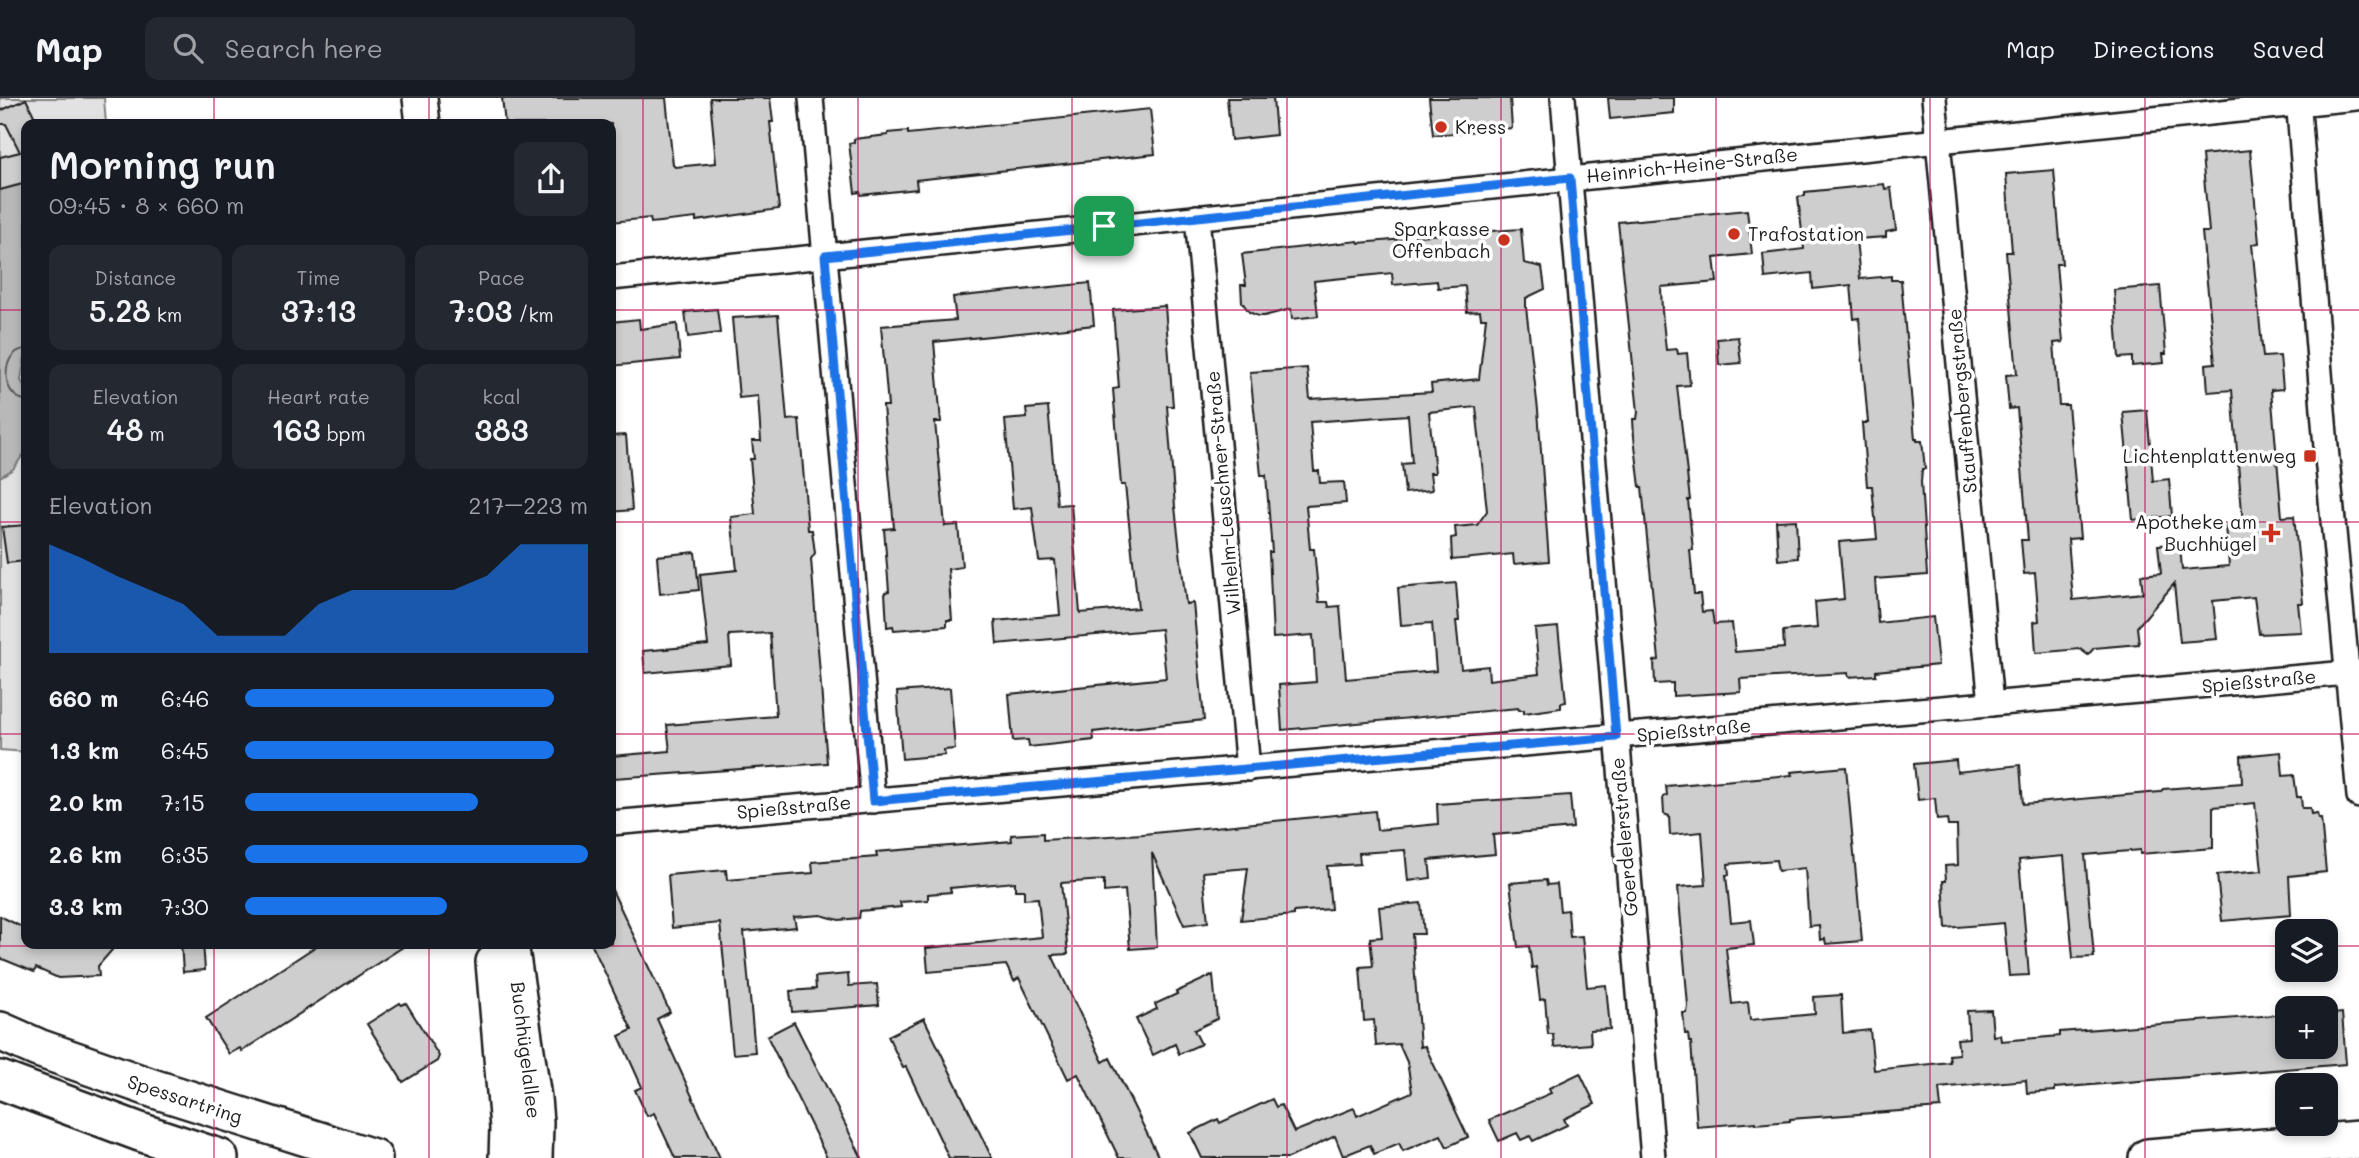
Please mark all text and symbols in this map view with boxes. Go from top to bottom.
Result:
search box [145,17,635,80]
text: Map [35,27,103,70]
icon: search [169,29,207,67]
text: Search here [225,31,383,65]
text: Map [2006,33,2055,64]
text: Directions [2093,33,2215,64]
text: Saved [2253,33,2324,64]
place label: Kress [1455,114,1506,139]
marker: Kress [1433,119,1449,135]
text: Morning run [49,139,276,189]
street label: Heinrich-Heine-Straße [1585,141,1799,188]
button: share [514,142,588,216]
text: 09:45 · 8 × 660 m [49,190,244,220]
pin [1074,196,1134,256]
icon: arrive [1085,207,1123,245]
place label: Sparkasse Offenbach [1392,216,1490,263]
place label: Trafostation [1748,221,1864,246]
marker: Trafostation [1726,226,1742,242]
marker: Sparkasse Offenbach [1496,232,1512,248]
text: Distance [95,265,176,290]
text: Time [297,265,340,290]
text: Pace [478,265,525,290]
text: 5.28 [89,290,151,330]
text: 37:13 [281,290,356,330]
text: 7:03 [449,290,512,330]
text: km [151,302,182,327]
text: /km [512,302,554,327]
street label: Stauffenbergstraße [1941,308,1982,495]
street label: Wilhelm-Leuschner-Straße [1199,370,1246,616]
text: Elevation [93,384,178,409]
text: Heart rate [267,384,370,409]
text: kcal [483,384,520,409]
text: 48 [106,409,143,449]
text: 163 [271,409,321,449]
text: 383 [474,409,529,449]
text: m [143,421,165,446]
text: bpm [321,421,366,446]
place label: Lichtenplattenweg [2123,443,2296,468]
marker: Lichtenplattenweg [2302,448,2318,464]
text: Elevation [49,490,152,520]
text: 217–223 m [468,490,588,520]
place label: Apotheke am Buchhügel [2135,509,2257,556]
marker: Apotheke am Buchhügel [2263,525,2279,541]
street label: Spießstraße [2201,663,2317,698]
text: 660 m [49,683,118,713]
text: 6:46 [161,683,209,713]
street label: Spießstraße [1636,712,1752,747]
text: 1.3 km [49,735,119,765]
text: 6:45 [161,735,209,765]
street label: Goerdelerstraße [1604,757,1643,917]
text: 2.0 km [49,787,123,817]
text: 7:15 [161,787,205,817]
street label: Spießstraße [736,789,852,824]
text: 2.6 km [49,839,122,869]
text: 6:35 [161,839,209,869]
text: 3.3 km [49,891,123,921]
text: 7:30 [161,891,209,921]
map controls [2275,919,2338,1136]
button: layers [2275,919,2338,982]
street label: Buchhügelallee [506,980,547,1120]
button: + [2275,996,2338,1059]
street label: Spessartring [125,1068,246,1129]
button: − [2275,1073,2338,1136]

